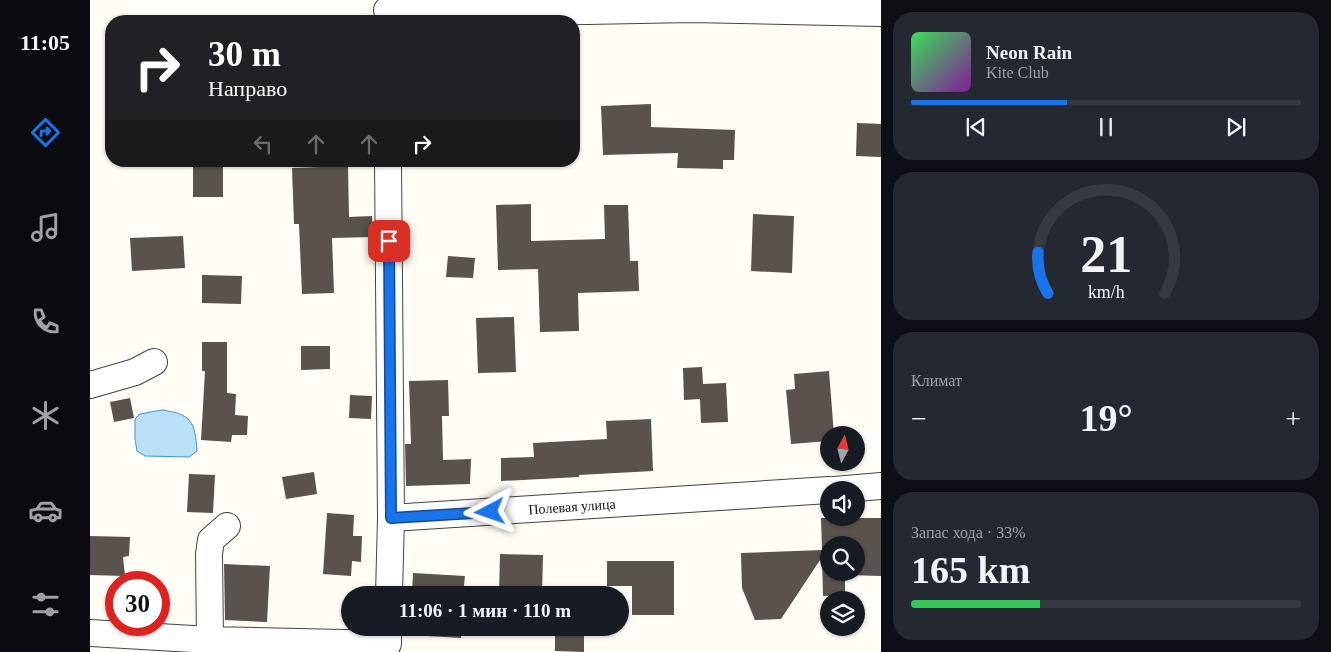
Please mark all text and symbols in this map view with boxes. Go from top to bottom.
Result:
text: 11:05 [20,30,70,55]
icon: right [125,35,190,100]
text: 30 m [208,35,281,74]
text: Neon Rain [986,42,1072,63]
text: Kite Club [986,64,1049,81]
text: Направо [208,76,287,101]
icon: previous [962,113,990,141]
icon: pause [1092,113,1120,141]
icon: next [1222,113,1250,141]
icon: directions [28,115,63,150]
icon: left [249,130,277,158]
icon: ahead [302,130,330,158]
icon: ahead [355,130,383,158]
icon: right [408,130,436,158]
icon: music [28,210,63,245]
pin [368,220,410,262]
text: 21 [1080,226,1132,283]
icon: arrive [375,227,403,255]
text: km/h [1088,282,1124,302]
icon: phone [28,304,63,339]
text: Климат [911,372,962,389]
text: 19° [1079,397,1133,439]
icon: climate [28,398,63,433]
text: − [911,403,927,434]
text: + [1285,403,1301,434]
north arrow [820,426,865,471]
map controls [820,426,865,636]
button: sound [820,481,865,526]
position arrow [463,485,515,537]
icon: car [28,493,63,528]
street label: Полевая улица [528,496,617,518]
text: Запас хода · 33% [911,524,1026,541]
button: search [820,536,865,581]
text: 165 km [911,549,1030,591]
speed limit sign: 30 [105,571,170,636]
icon: filters [28,587,63,622]
button: layers [820,591,865,636]
text: 11:06 · 1 мин · 110 m [399,600,571,621]

